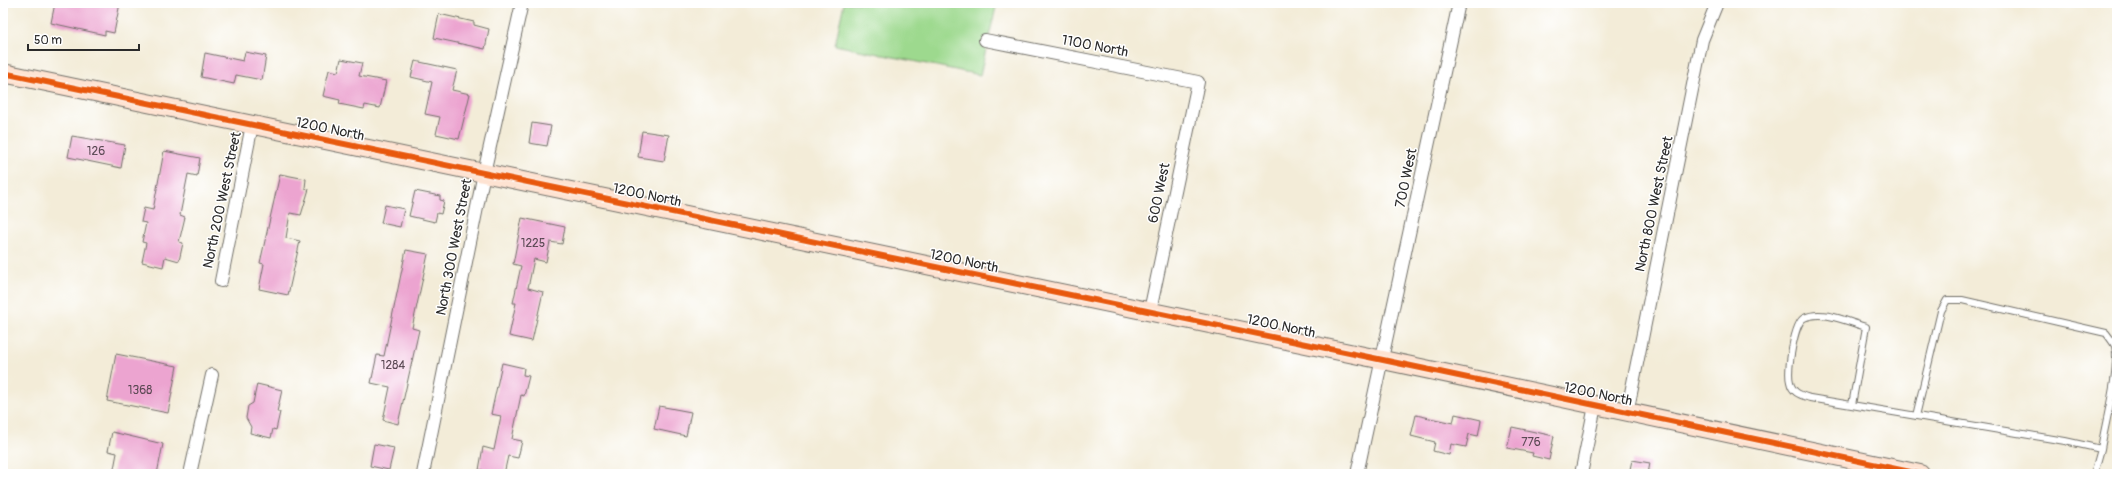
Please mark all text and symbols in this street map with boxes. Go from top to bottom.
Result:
scale bar [28,26,139,52]
street label: 1100 North [1060,31,1130,61]
text: 50 m [34,33,62,48]
street label: 1200 North [294,113,366,145]
street label: North 200 West Street [199,130,245,270]
street label: North 800 West Street [1631,134,1677,273]
house number: 126 [87,144,105,159]
street label: 700 West [1391,146,1421,209]
street label: 600 West [1144,161,1174,225]
street label: North 300 West Street [432,177,476,317]
street label: 1200 North [611,179,683,211]
house number: 1225 [521,236,545,251]
street label: 1200 North [928,245,1000,277]
street label: 1200 North [1245,310,1317,342]
house number: 1284 [381,358,405,373]
street label: 1200 North [1562,378,1634,410]
house number: 1368 [128,383,152,398]
house number: 776 [1521,435,1541,450]

